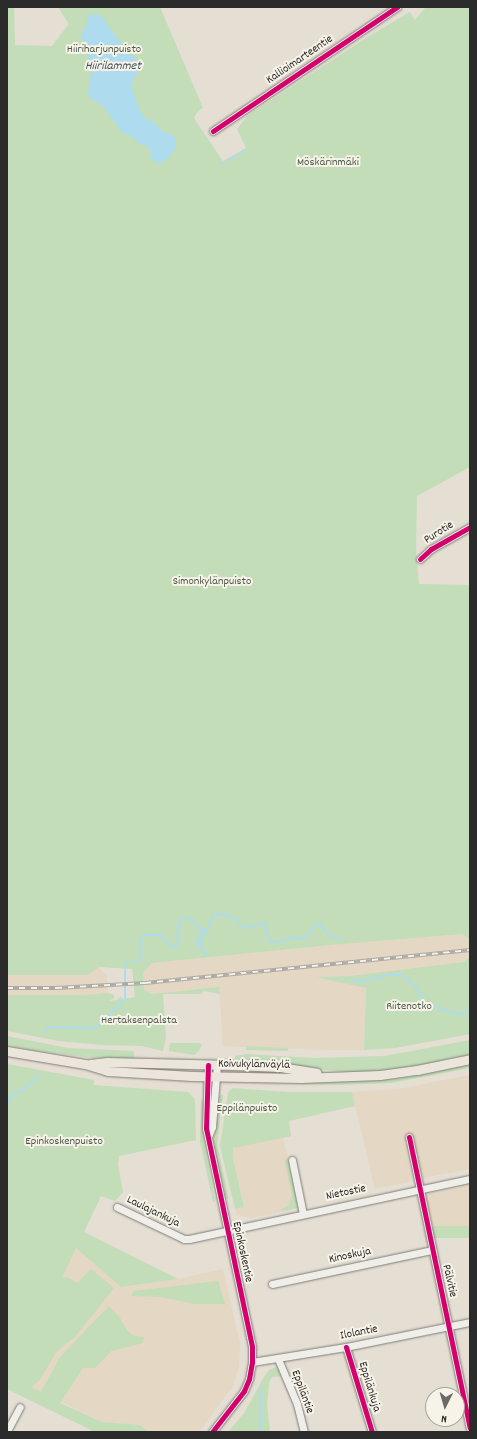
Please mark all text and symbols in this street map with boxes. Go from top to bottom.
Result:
street label: Kallioimarteentie [264,32,336,88]
park label: Hiiriharjunpuisto [67,43,141,57]
water label: Hiirilammet [85,59,141,75]
park label: Möskärinmäki [297,156,359,170]
street label: Purotie [421,518,457,548]
park label: Simonkylänpuisto [173,575,251,589]
park label: Riitenotko [386,1000,432,1014]
park label: Hertaksenpalsta [101,1014,177,1028]
street label: Koivukylänväylä [218,1057,290,1073]
park label: Eppilänpuisto [217,1102,277,1116]
park label: Epinkoskenpuisto [25,1135,103,1149]
street label: Nietostie [325,1182,367,1204]
street label: Laulajankuja [124,1193,182,1231]
street label: Epinkoskentie [229,1220,255,1284]
street label: Kinoskuja [328,1245,372,1267]
street label: Pälvitie [438,1263,460,1299]
street label: Ilolantie [339,1322,379,1344]
street label: Eppilänkuja [355,1360,383,1414]
street label: Eppiläntie [288,1368,316,1416]
north arrow [425,1387,465,1427]
text: N [441,1410,447,1426]

